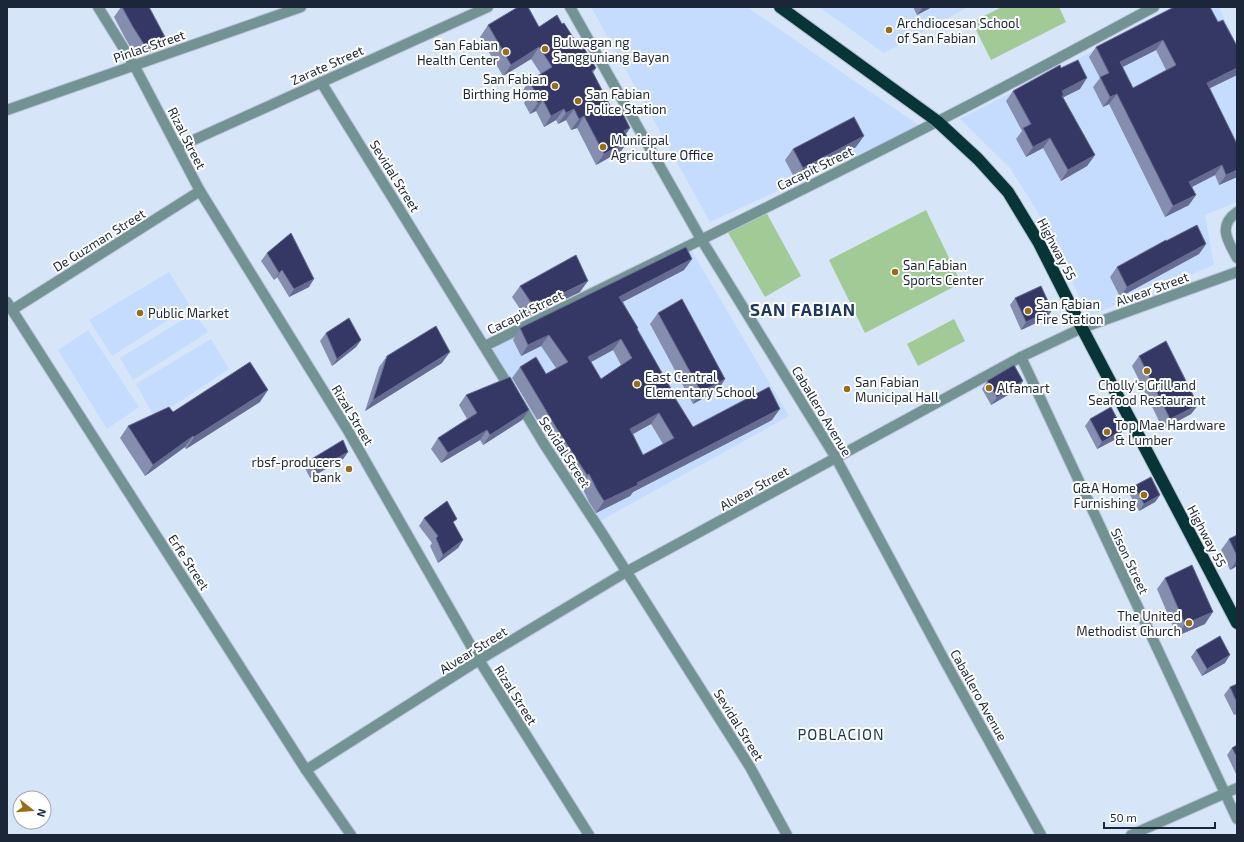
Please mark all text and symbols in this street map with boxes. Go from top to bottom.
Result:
place label: Archdiocesan School of San Fabian [897,15,1019,46]
marker: Archdiocesan School of San Fabian [884,25,894,35]
street label: Pinlac Street [111,26,187,66]
place label: Bulwagan ng Sangguniang Bayan [553,34,669,65]
place label: San Fabian Health Center [417,37,498,68]
street label: Zarate Street [288,42,366,88]
marker: Bulwagan ng Sangguniang Bayan [540,44,550,54]
marker: San Fabian Health Center [501,47,511,57]
place label: San Fabian Birthing Home [463,71,547,102]
marker: San Fabian Birthing Home [550,81,560,91]
place label: San Fabian Police Station [586,86,667,117]
marker: San Fabian Police Station [573,96,583,106]
street label: Rizal Street [165,104,209,172]
place label: Municipal Agriculture Office [611,132,714,163]
street label: Sevidal Street [367,137,423,215]
marker: Municipal Agriculture Office [598,142,608,152]
street label: Cacapit Street [774,143,856,193]
street label: De Guzman Street [50,205,148,275]
street label: Highway 55 [1034,215,1080,283]
place label: San Fabian Sports Center [903,257,984,288]
marker: San Fabian Sports Center [890,267,900,277]
street label: Alvear Street [1113,268,1191,310]
street label: Cacapit Street [484,287,566,337]
place label: San Fabian Fire Station [1036,296,1104,327]
district label: SAN FABIAN [750,299,856,319]
place label: Public Market [148,305,229,321]
marker: San Fabian Fire Station [1023,306,1033,316]
marker: Public Market [135,308,145,318]
street label: Caballero Avenue [789,363,855,459]
marker: Cholly's Grill and Seafood Restaurant [1142,366,1152,376]
place label: East Central Elementary School [645,369,756,400]
place label: San Fabian Municipal Hall [855,374,939,405]
place label: Cholly's Grill and Seafood Restaurant [1088,377,1206,408]
marker: East Central Elementary School [632,379,642,389]
place label: Alfamart [997,380,1050,396]
street label: Rizal Street [329,382,377,448]
marker: Alfamart [984,383,994,393]
marker: San Fabian Municipal Hall [842,384,852,394]
street label: Sevidal Street [536,413,594,491]
place label: Top Mae Hardware & Lumber [1115,417,1226,448]
marker: Top Mae Hardware & Lumber [1102,427,1112,437]
place label: rbsf-producers bank [252,454,341,485]
street label: Alvear Street [717,462,791,514]
marker: rbsf-producers bank [344,464,354,474]
place label: G&A Home Furnishing [1073,480,1136,511]
marker: G&A Home Furnishing [1139,490,1149,500]
street label: Highway 55 [1184,502,1230,570]
street label: Sison Street [1108,525,1152,597]
street label: Erfe Street [165,531,213,593]
place label: The United Methodist Church [1076,608,1181,639]
marker: The United Methodist Church [1184,618,1194,628]
street label: Alvear Street [436,623,510,677]
street label: Caballero Avenue [947,646,1011,744]
street label: Rizal Street [491,662,541,728]
street label: Sevidal Street [711,686,767,764]
district label: POBLACION [797,725,885,743]
north arrow [12,790,52,830]
scale bar [1104,804,1215,830]
text: N [35,807,49,819]
text: 50 m [1110,810,1137,824]

